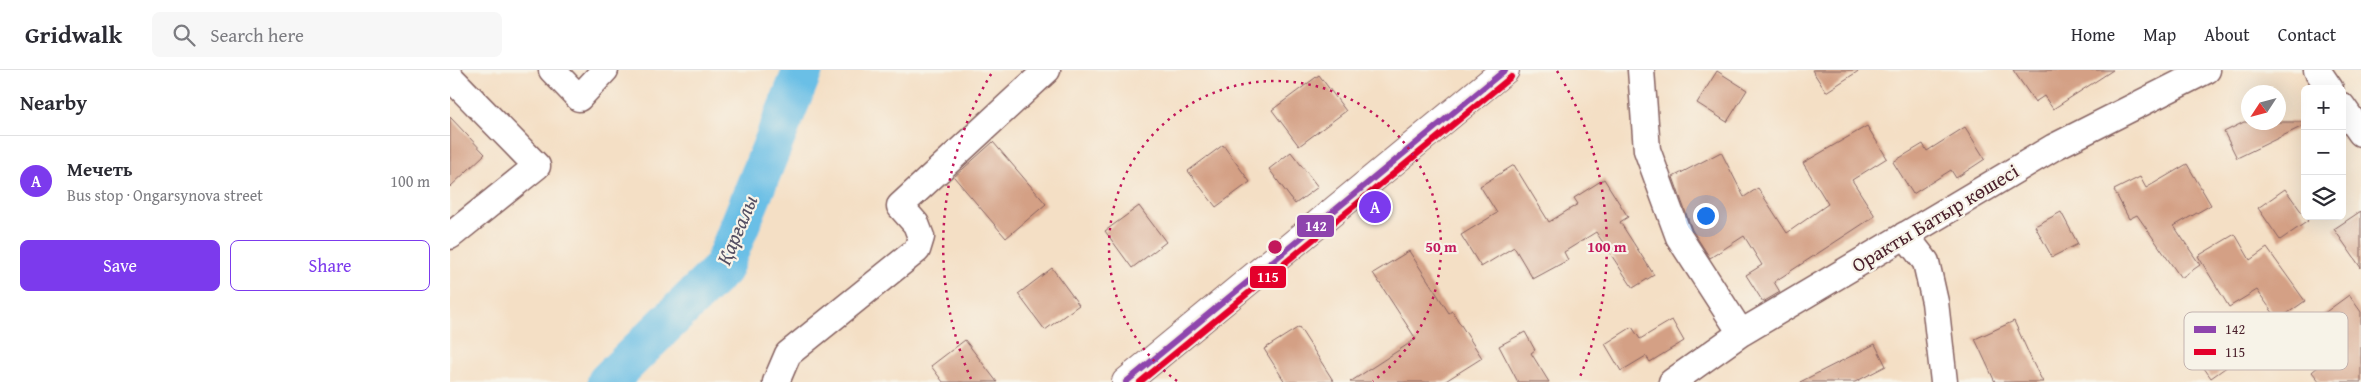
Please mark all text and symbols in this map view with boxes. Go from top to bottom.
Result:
search box [152,12,502,57]
text: Gridwalk [25,17,122,52]
icon: search [170,21,198,49]
text: Search here [210,21,304,49]
text: Home [2071,21,2115,48]
text: Map [2143,21,2176,48]
text: About [2204,21,2250,48]
text: Contact [2278,21,2336,48]
north arrow [2241,85,2286,130]
map controls [2301,85,2346,220]
button: + [2301,85,2346,130]
text: Nearby [20,87,87,118]
button: − [2301,130,2346,175]
text: Мечеть [67,155,133,183]
street label: Оракты Батыр көшесі [1846,156,2024,279]
text: A [31,169,41,193]
text: 100 m [390,169,430,193]
button: layers [2301,175,2346,220]
text: Bus stop · Ongarsynova street [67,183,263,207]
pin: A [1359,188,1391,226]
water label: Қарғалы [708,190,765,270]
your location [1693,203,1719,229]
line badge: 142 [1296,214,1335,238]
text: 142 [1305,216,1327,236]
text: 50 m [1425,236,1457,257]
text: 100 m [1587,236,1627,257]
centre of rings [1266,238,1284,256]
button: Save [20,240,220,291]
button: Share [230,240,430,291]
line badge: 115 [1249,265,1287,289]
text: 115 [1257,267,1279,287]
legend [2184,312,2348,370]
text: 142 [2225,319,2245,339]
text: 115 [2225,342,2245,362]

